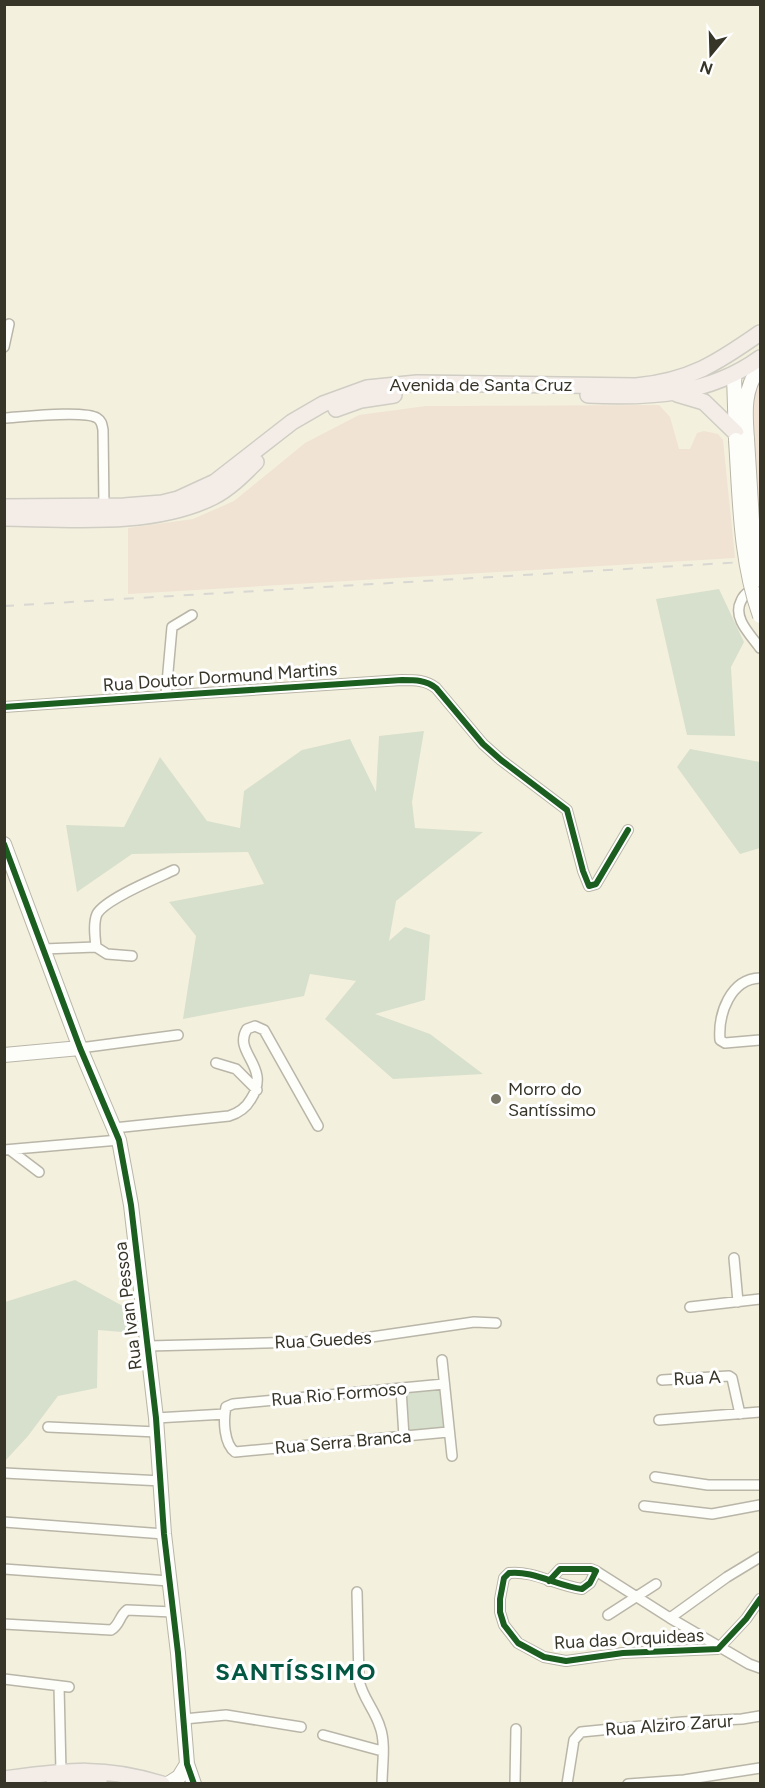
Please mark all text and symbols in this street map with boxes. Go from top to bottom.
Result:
north arrow [681,24,741,84]
text: N [697,57,715,79]
street label: Avenida de Santa Cruz [390,374,573,396]
street label: Rua Doutor Dormund Martins [102,658,338,696]
place label: Morro do Santíssimo [508,1078,596,1121]
marker: Morro do Santíssimo [489,1092,503,1106]
street label: Rua Ivan Pessoa [109,1241,147,1371]
street label: Rua Guedes [274,1326,372,1354]
street label: Rua A [673,1366,721,1390]
street label: Rua Rio Formoso [270,1377,408,1411]
street label: Rua Serra Branca [274,1425,412,1459]
street label: Rua das Orquideas [553,1624,705,1654]
district label: SANTÍSSIMO [215,1657,377,1686]
street label: Rua Alziro Zarur [604,1710,734,1740]

